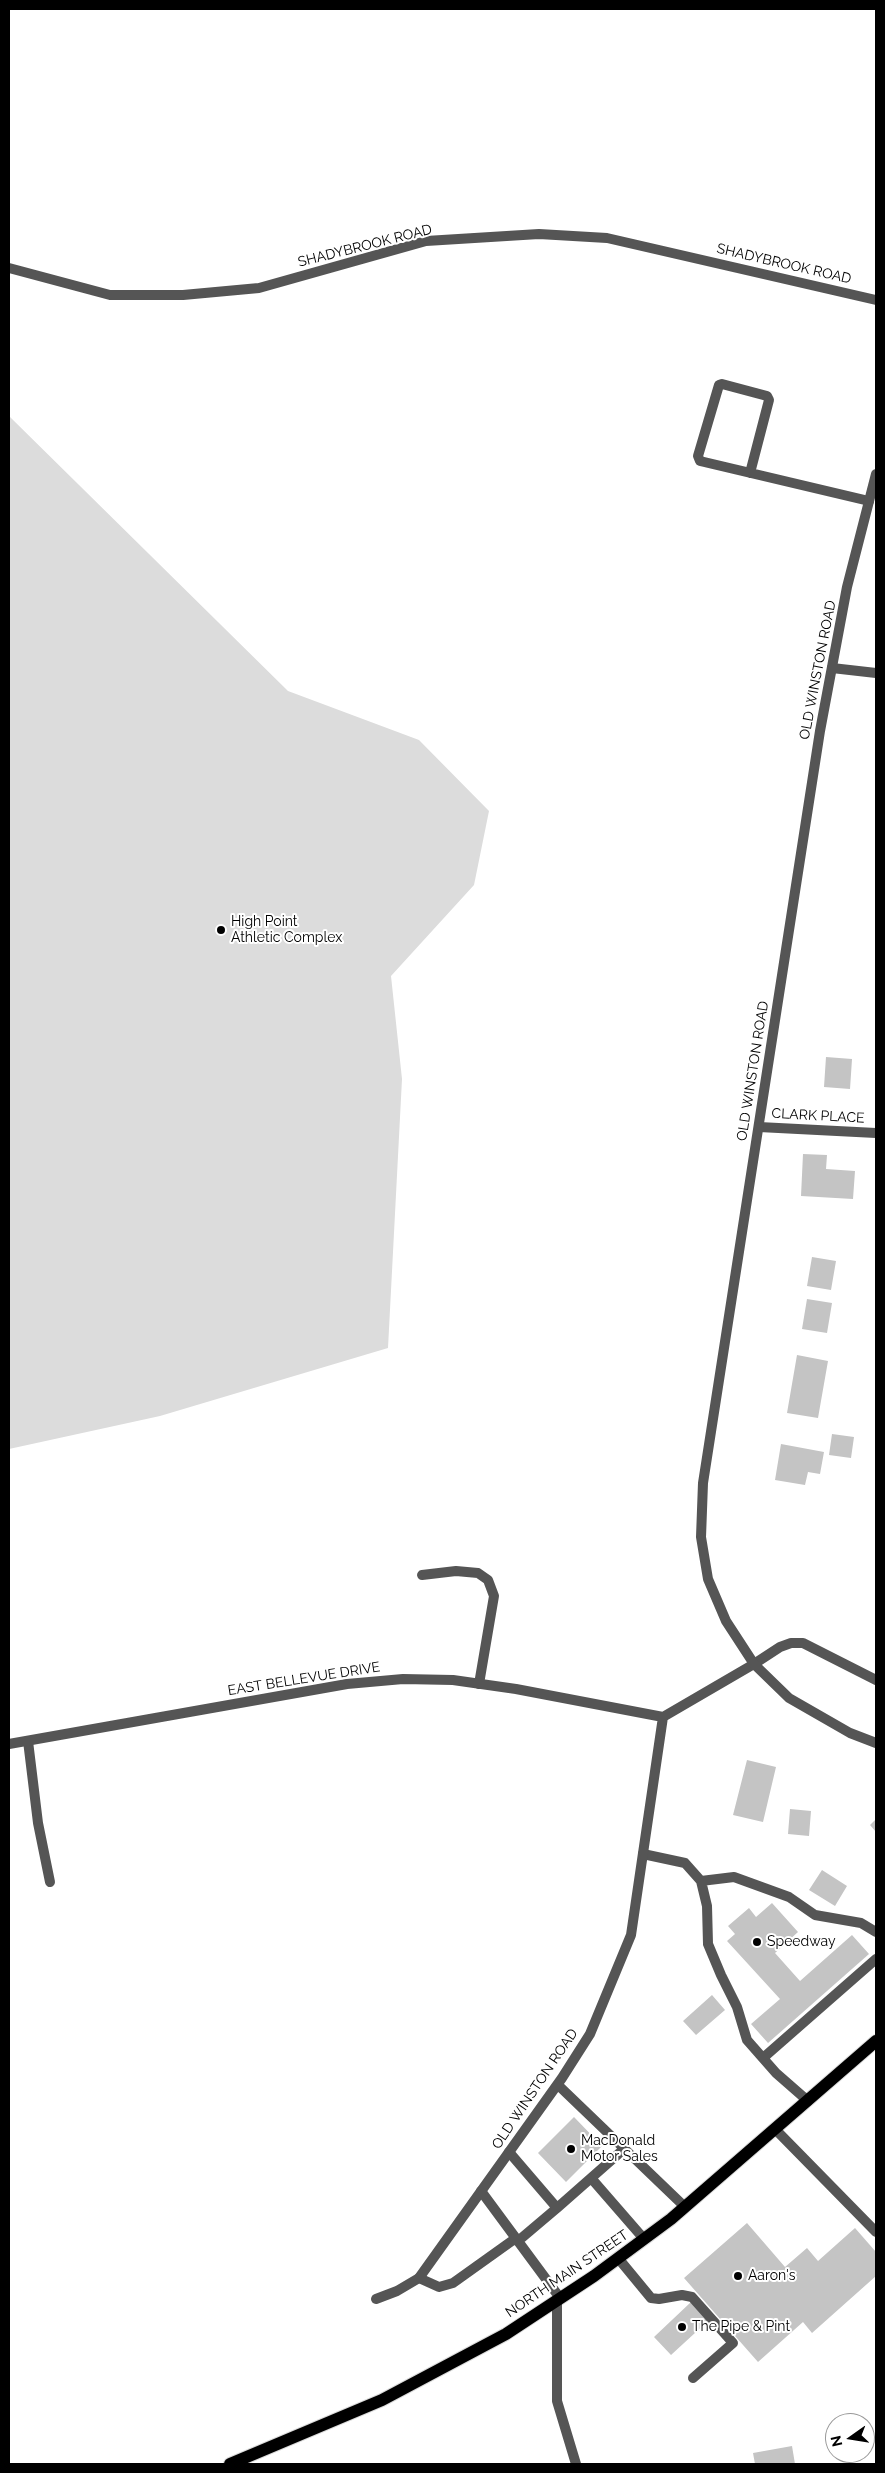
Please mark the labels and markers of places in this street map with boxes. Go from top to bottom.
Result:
place label: High Point Athletic Complex [231,914,342,946]
marker: High Point Athletic Complex [215,924,227,936]
place label: Speedway [767,1934,835,1950]
marker: Speedway [751,1936,763,1948]
place label: MacDonald Motor Sales [581,2133,658,2166]
marker: MacDonald Motor Sales [565,2143,577,2155]
place label: Aaron's [748,2268,795,2284]
marker: Aaron's [732,2270,744,2282]
place label: The Pipe & Pint [692,2319,790,2335]
marker: The Pipe & Pint [676,2321,688,2333]

